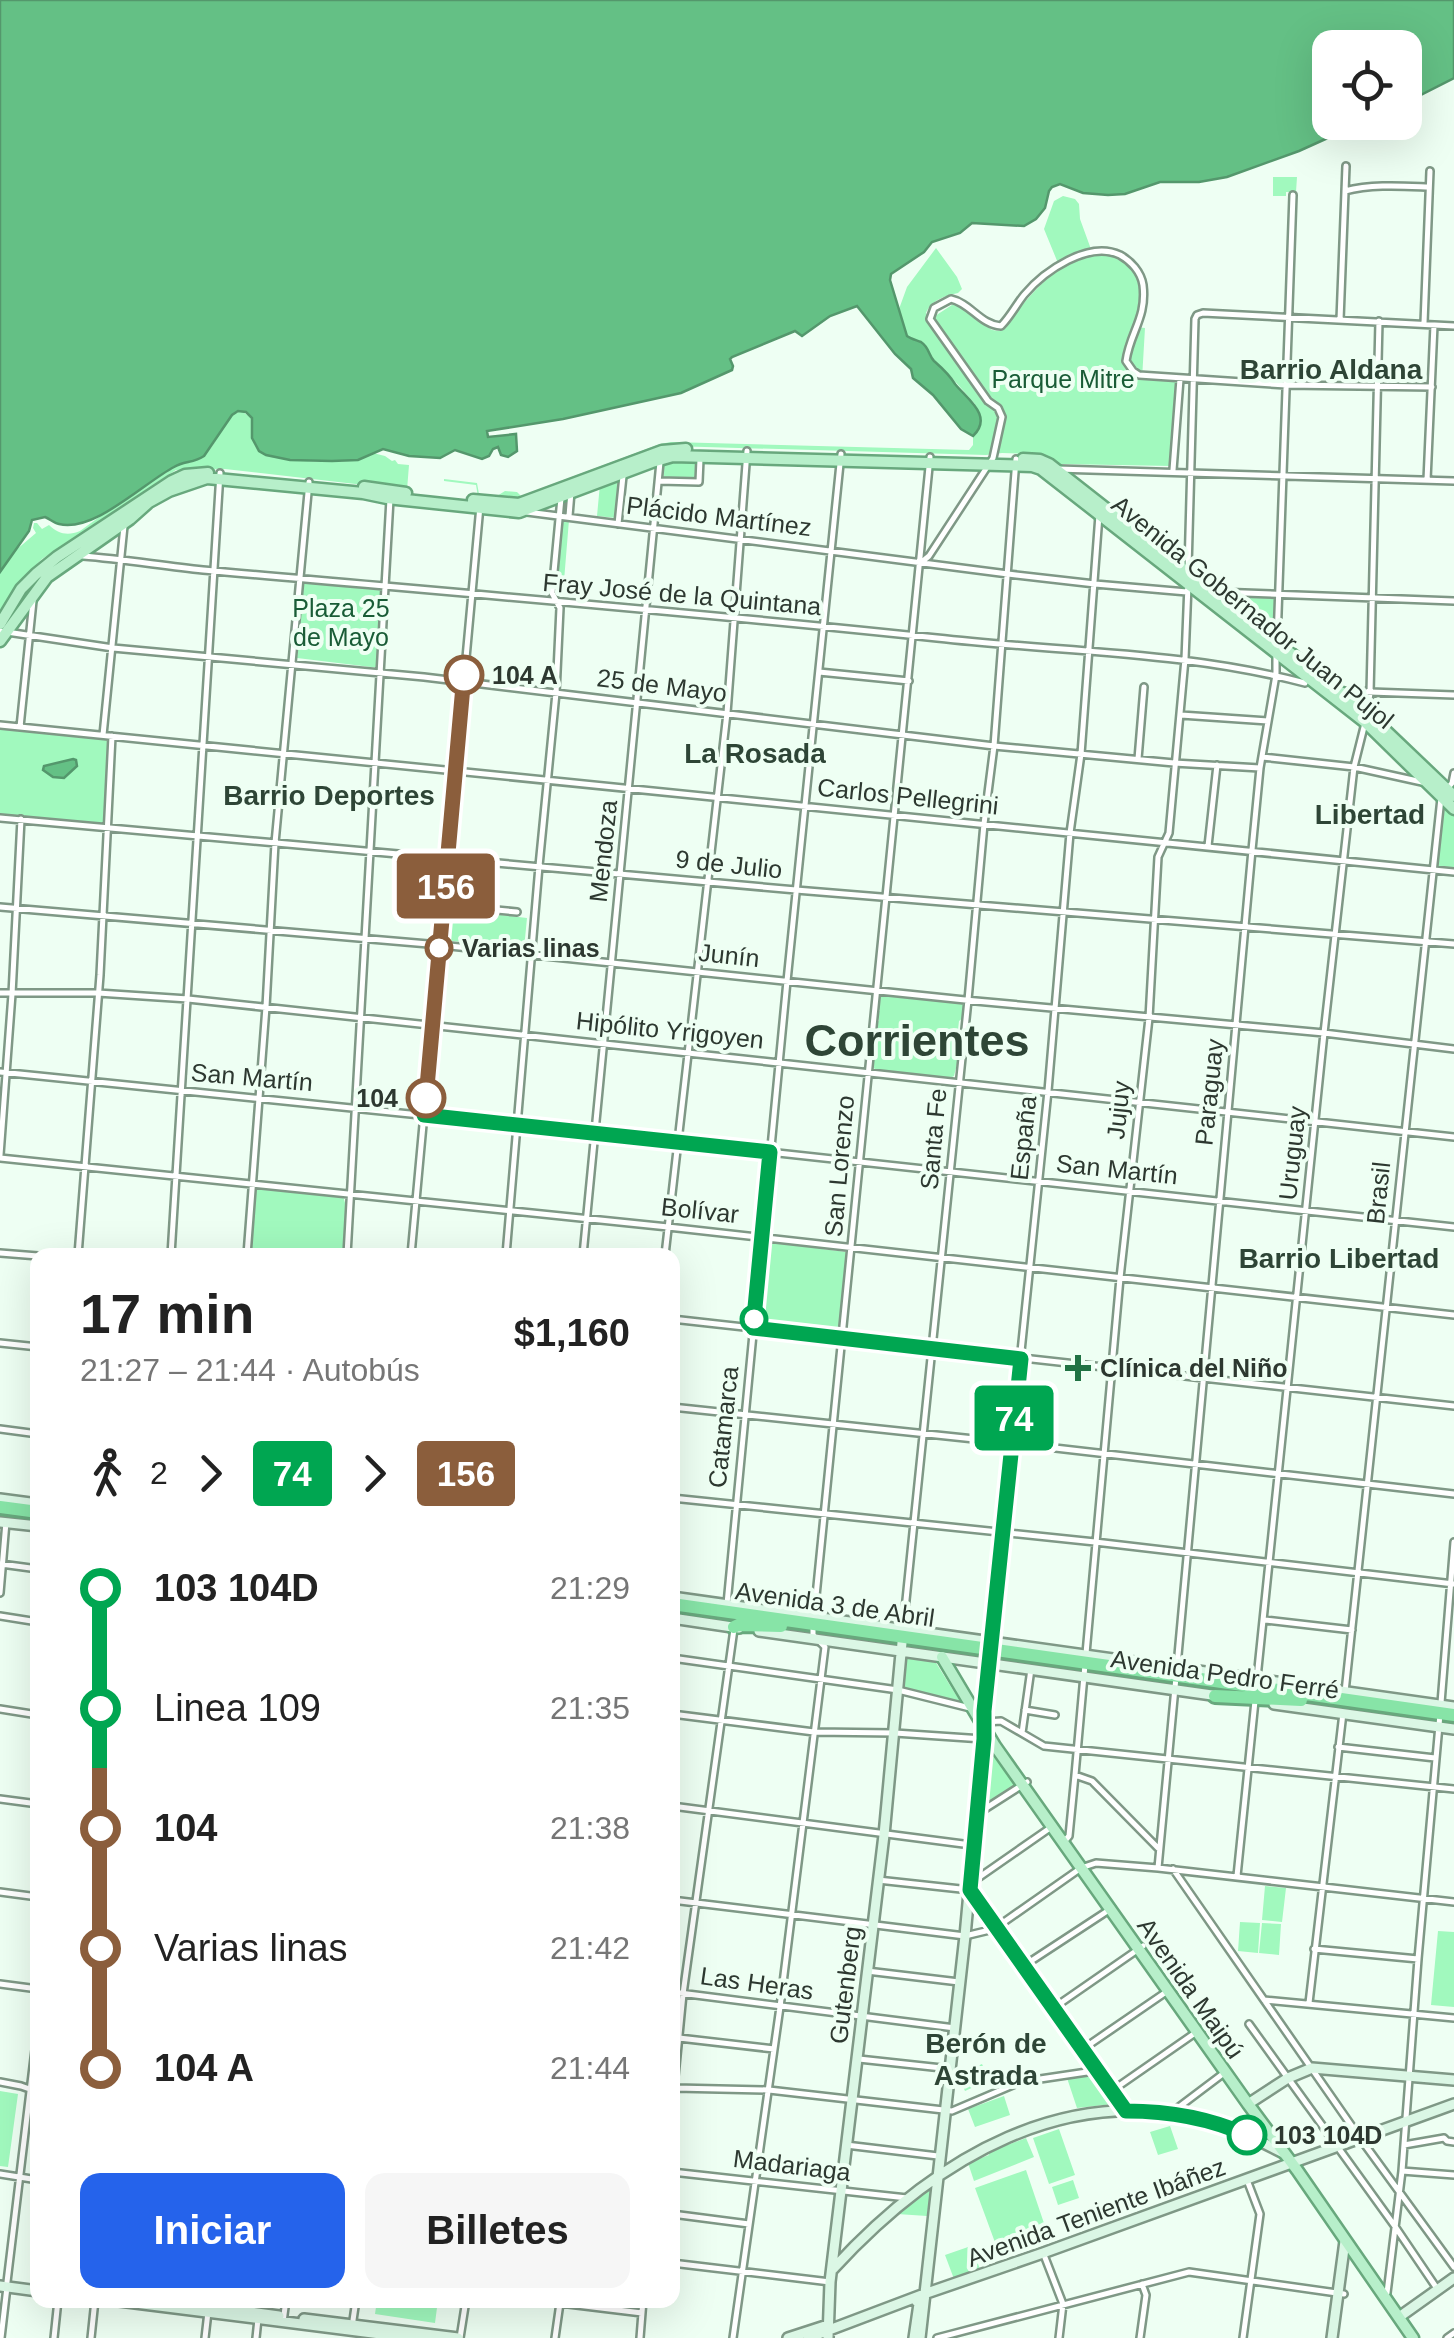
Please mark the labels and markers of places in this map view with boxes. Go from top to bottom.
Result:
marker: 104 A [445,656,483,694]
place label: 104 A [492,661,558,689]
place label: Varias linas [462,934,600,962]
marker: Varias linas [426,935,452,961]
marker: 104 [407,1079,445,1117]
place label: 104 [356,1084,398,1112]
unlabelled marker [741,1306,767,1332]
place label: Clínica del Niño [1100,1354,1288,1382]
marker: Clínica del Niño [1065,1355,1091,1381]
marker: 103 104D [1228,2116,1266,2154]
place label: 103 104D [1274,2121,1382,2149]

